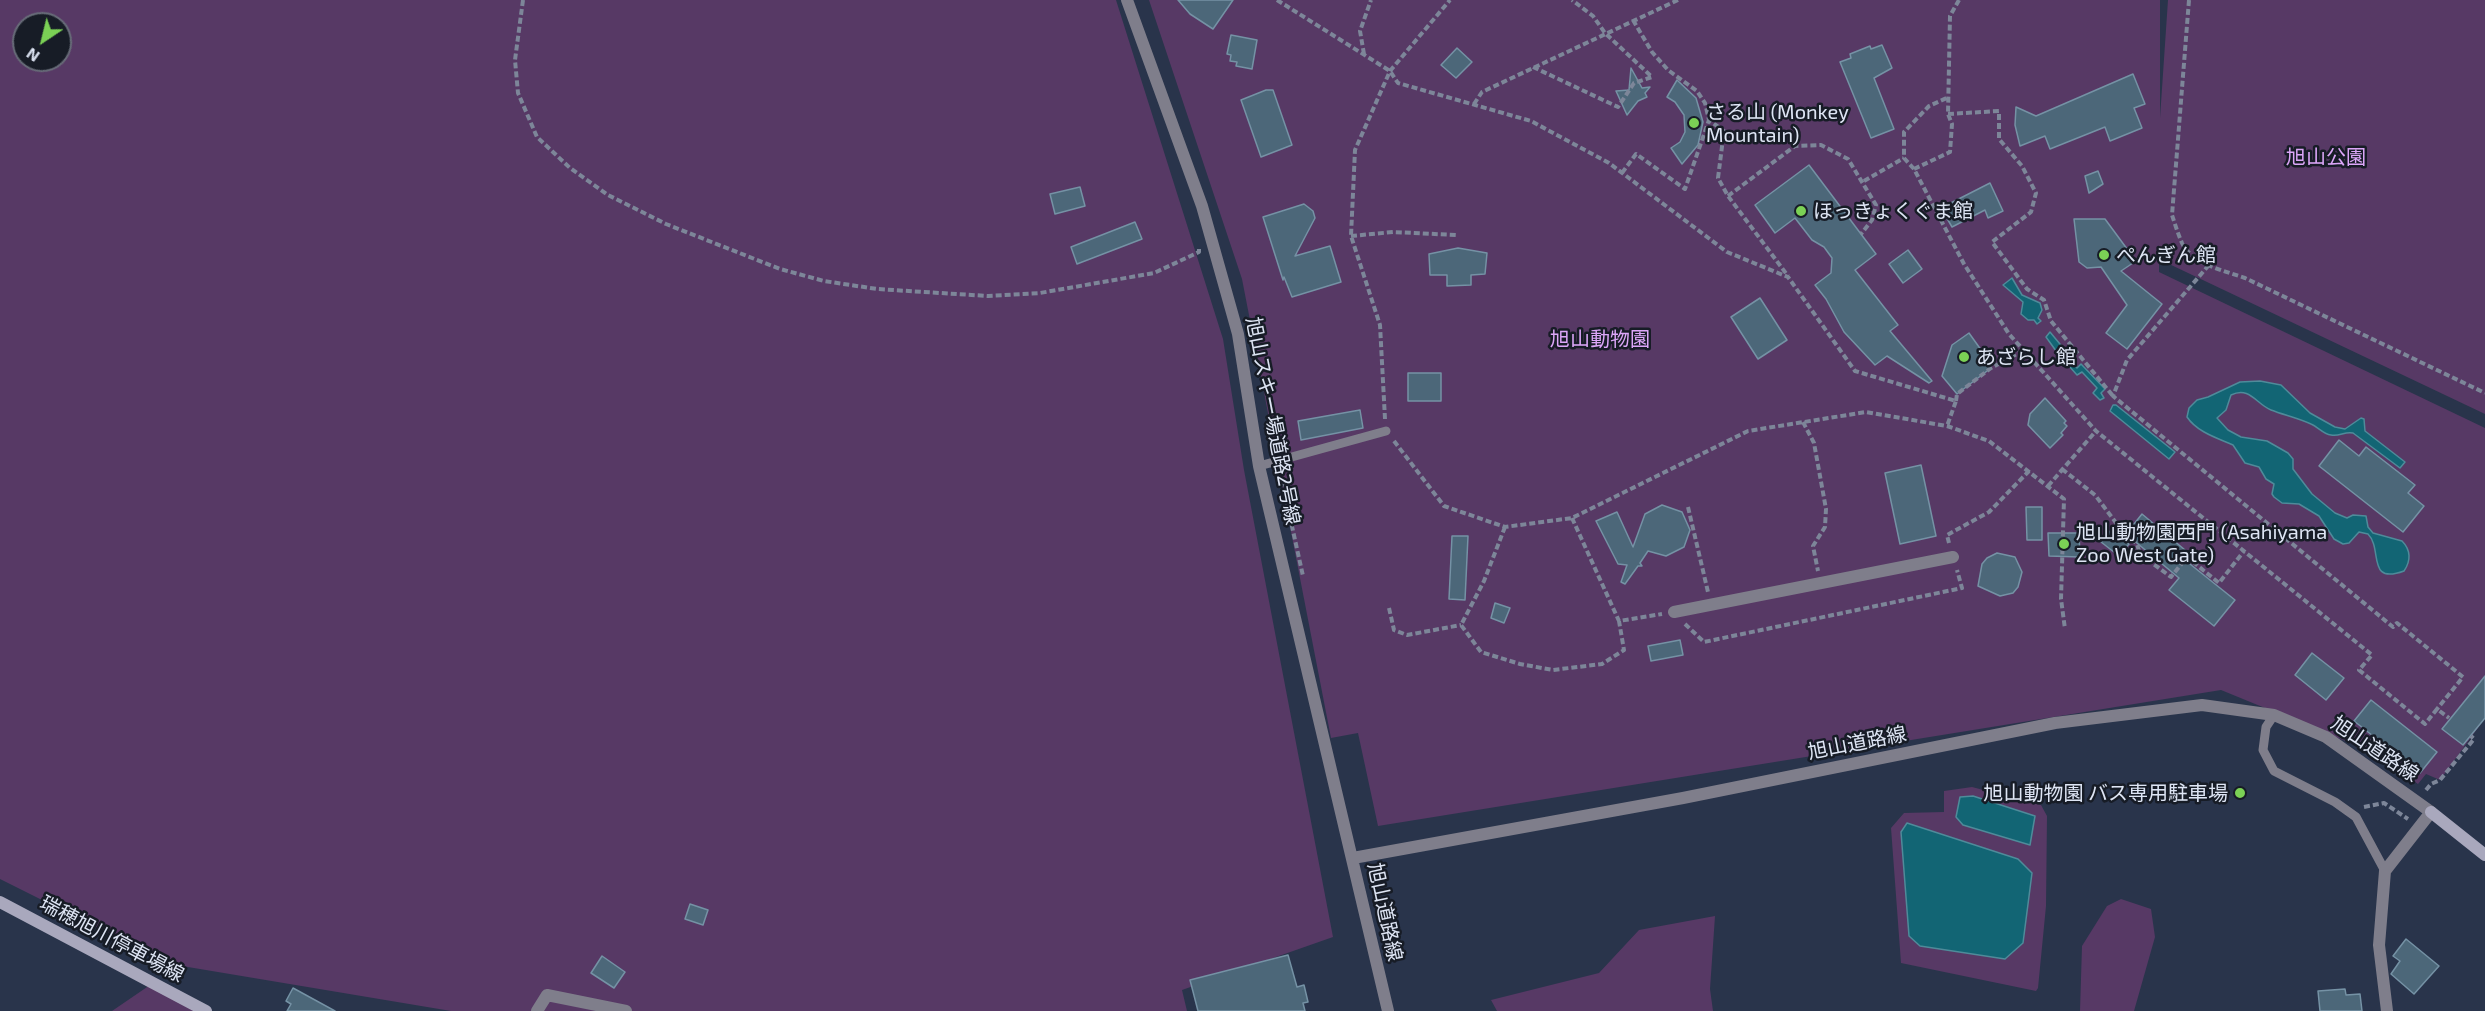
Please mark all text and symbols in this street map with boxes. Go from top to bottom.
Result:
north arrow [12,12,72,72]
text: N [22,44,43,67]
place label: さる山 (Monkey Mountain) [1706,100,1849,147]
marker: さる山 (Monkey Mountain) [1687,116,1701,130]
park label: 旭山公園 [2286,145,2366,169]
place label: ほっきょくぐま館 [1813,199,1973,223]
marker: ほっきょくぐま館 [1794,204,1808,218]
place label: ぺんぎん館 [2116,243,2216,267]
marker: ぺんぎん館 [2097,248,2111,262]
street label: 旭山スキー場道路2号線 [1241,315,1305,527]
park label: 旭山動物園 [1550,327,1650,351]
place label: あざらし館 [1976,345,2076,369]
marker: あざらし館 [1957,350,1971,364]
place label: 旭山動物園西門 (Asahiyama Zoo West Gate) [2076,520,2327,567]
marker: 旭山動物園西門 (Asahiyama Zoo West Gate) [2057,537,2071,551]
street label: 旭山道路線 [2327,711,2423,787]
street label: 旭山道路線 [1806,722,1908,764]
place label: 旭山動物園 バス専用駐車場 [1984,781,2228,805]
marker: 旭山動物園 バス専用駐車場 [2233,786,2247,800]
street label: 旭山道路線 [1363,861,1407,963]
street label: 瑞穂旭川停車場線 [36,891,188,987]

